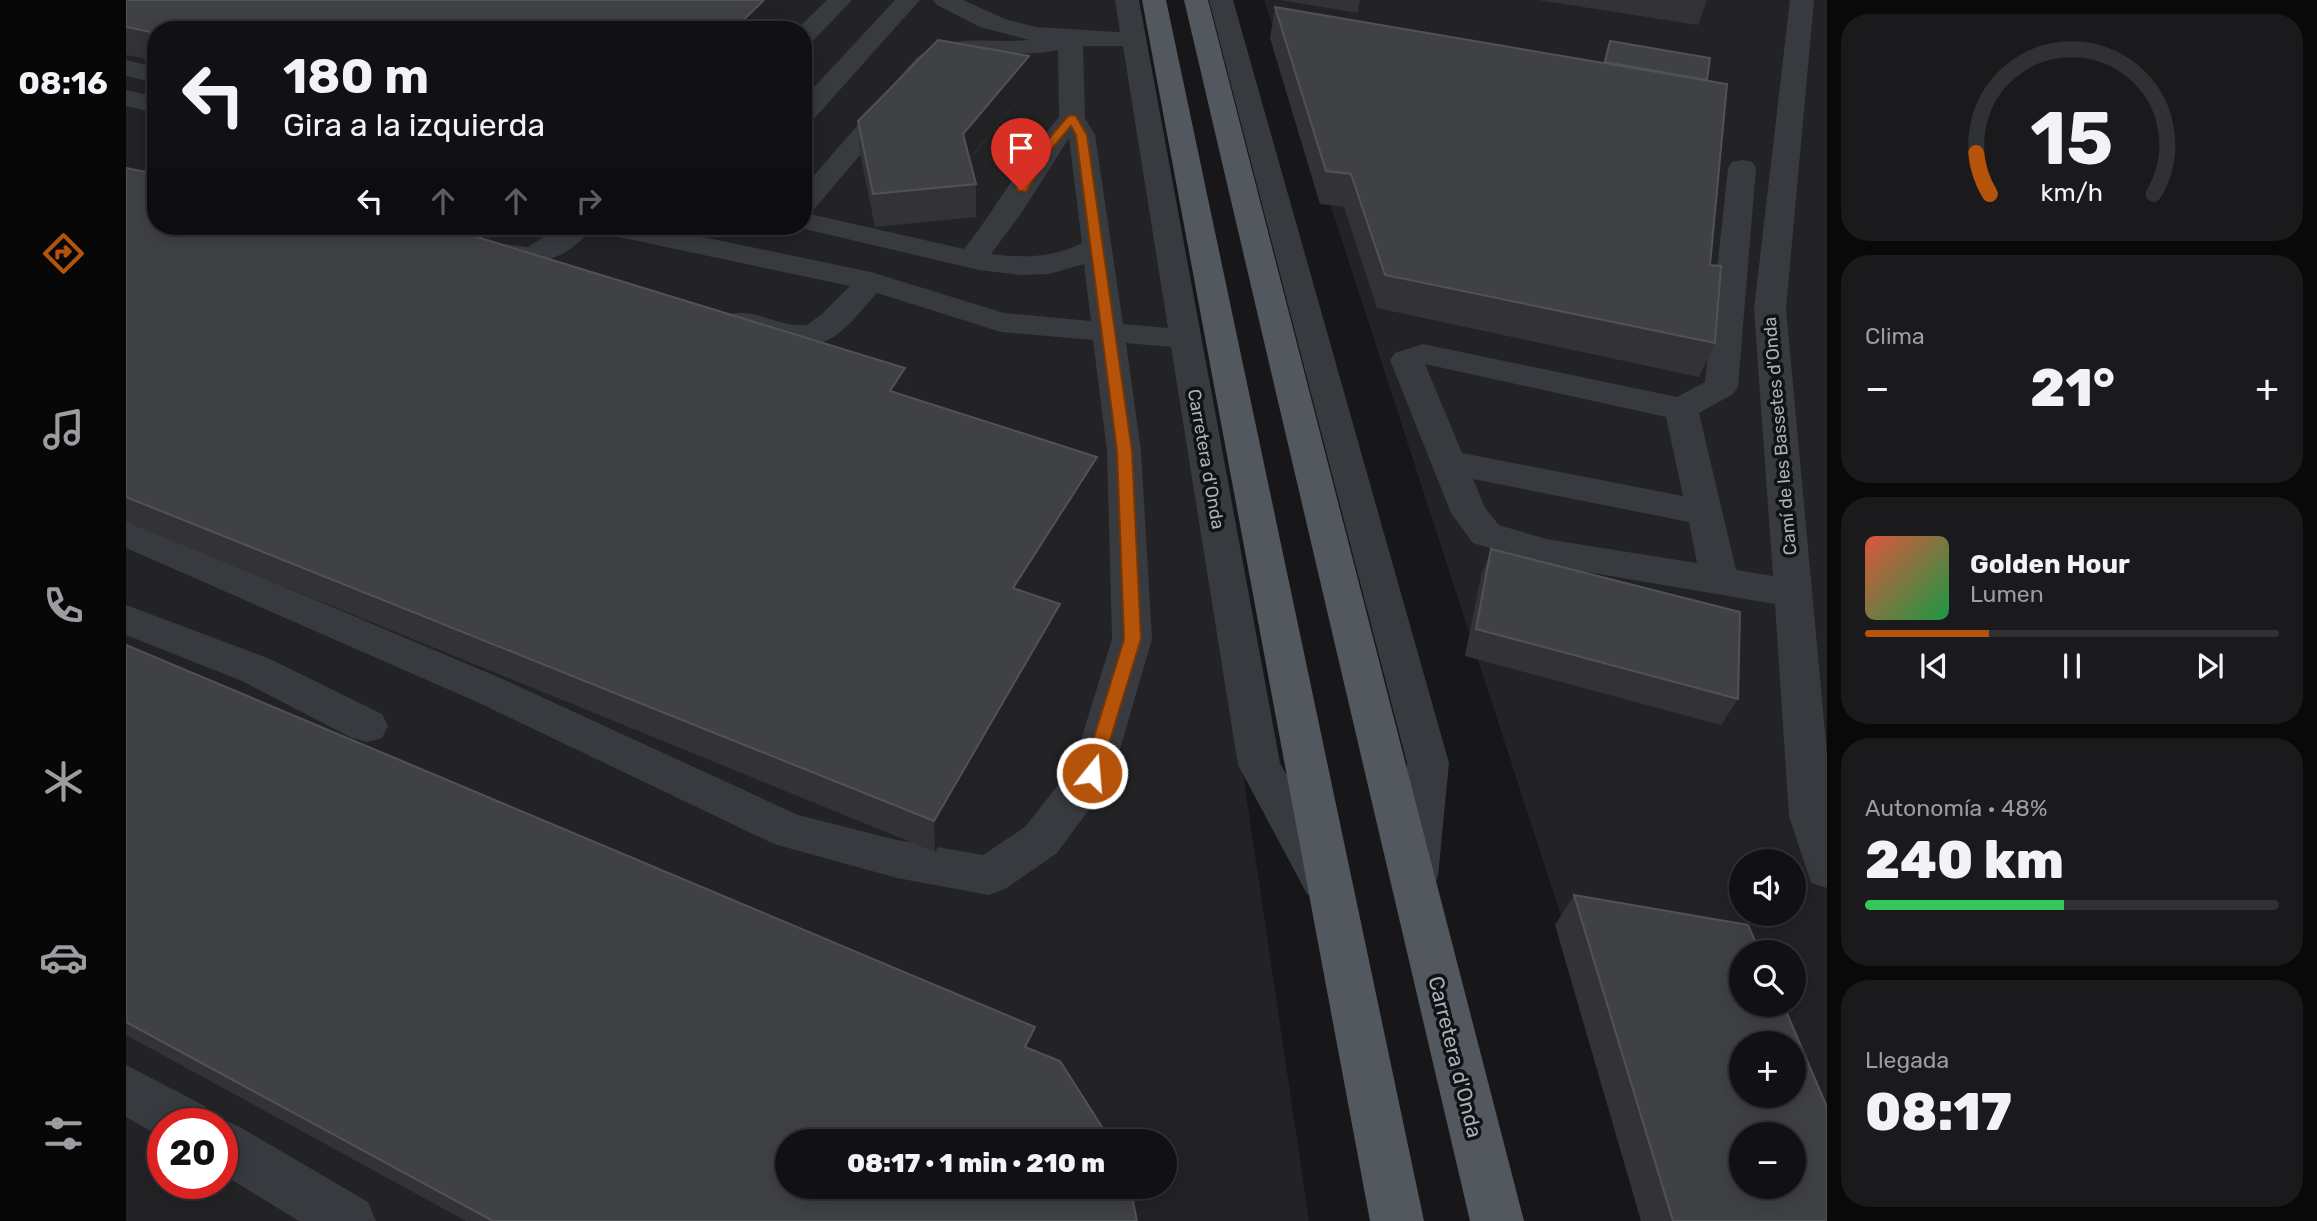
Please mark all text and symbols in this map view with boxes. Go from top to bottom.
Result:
text: 180 m [283,47,429,105]
icon: left [168,49,259,140]
text: 08:16 [18,64,108,102]
text: 15 [2030,96,2114,182]
text: Gira a la izquierda [283,106,545,144]
pin [991,118,1051,190]
icon: arrive [1002,129,1040,167]
text: km/h [2041,178,2103,207]
icon: left [351,182,389,220]
icon: ahead [424,182,462,220]
icon: ahead [497,182,535,220]
icon: right [570,182,608,220]
icon: directions [39,229,88,278]
street label: Camí de les Bassetes d'Onda [1759,316,1801,556]
text: Clima [1865,322,1925,350]
text: 21° [2030,357,2115,419]
text: − [1865,365,1890,411]
text: + [2255,365,2279,411]
street label: Carretera d'Onda [1183,387,1229,531]
icon: music [39,405,88,454]
text: Golden Hour [1970,549,2130,580]
text: Lumen [1970,580,2044,608]
icon: phone [39,581,88,630]
icon: previous [1915,647,1953,685]
icon: pause [2053,647,2091,685]
icon: next [2191,647,2229,685]
position arrow [1055,736,1129,810]
icon: climate [39,757,88,806]
text: Autonomía · 48% [1865,794,2047,822]
text: 240 km [1865,829,2064,891]
map controls [1729,849,1806,1199]
button: sound [1729,849,1806,926]
icon: car [39,933,88,982]
button: search [1729,940,1806,1017]
street label: Carretera d'Onda [1423,973,1488,1140]
button: + [1729,1031,1806,1108]
text: Llegada [1865,1046,1949,1074]
text: 08:17 [1865,1081,2012,1143]
speed limit sign: 20 [147,1108,238,1199]
icon: filters [39,1109,88,1158]
button: − [1729,1122,1806,1199]
text: 08:17 · 1 min · 210 m [847,1148,1105,1179]

